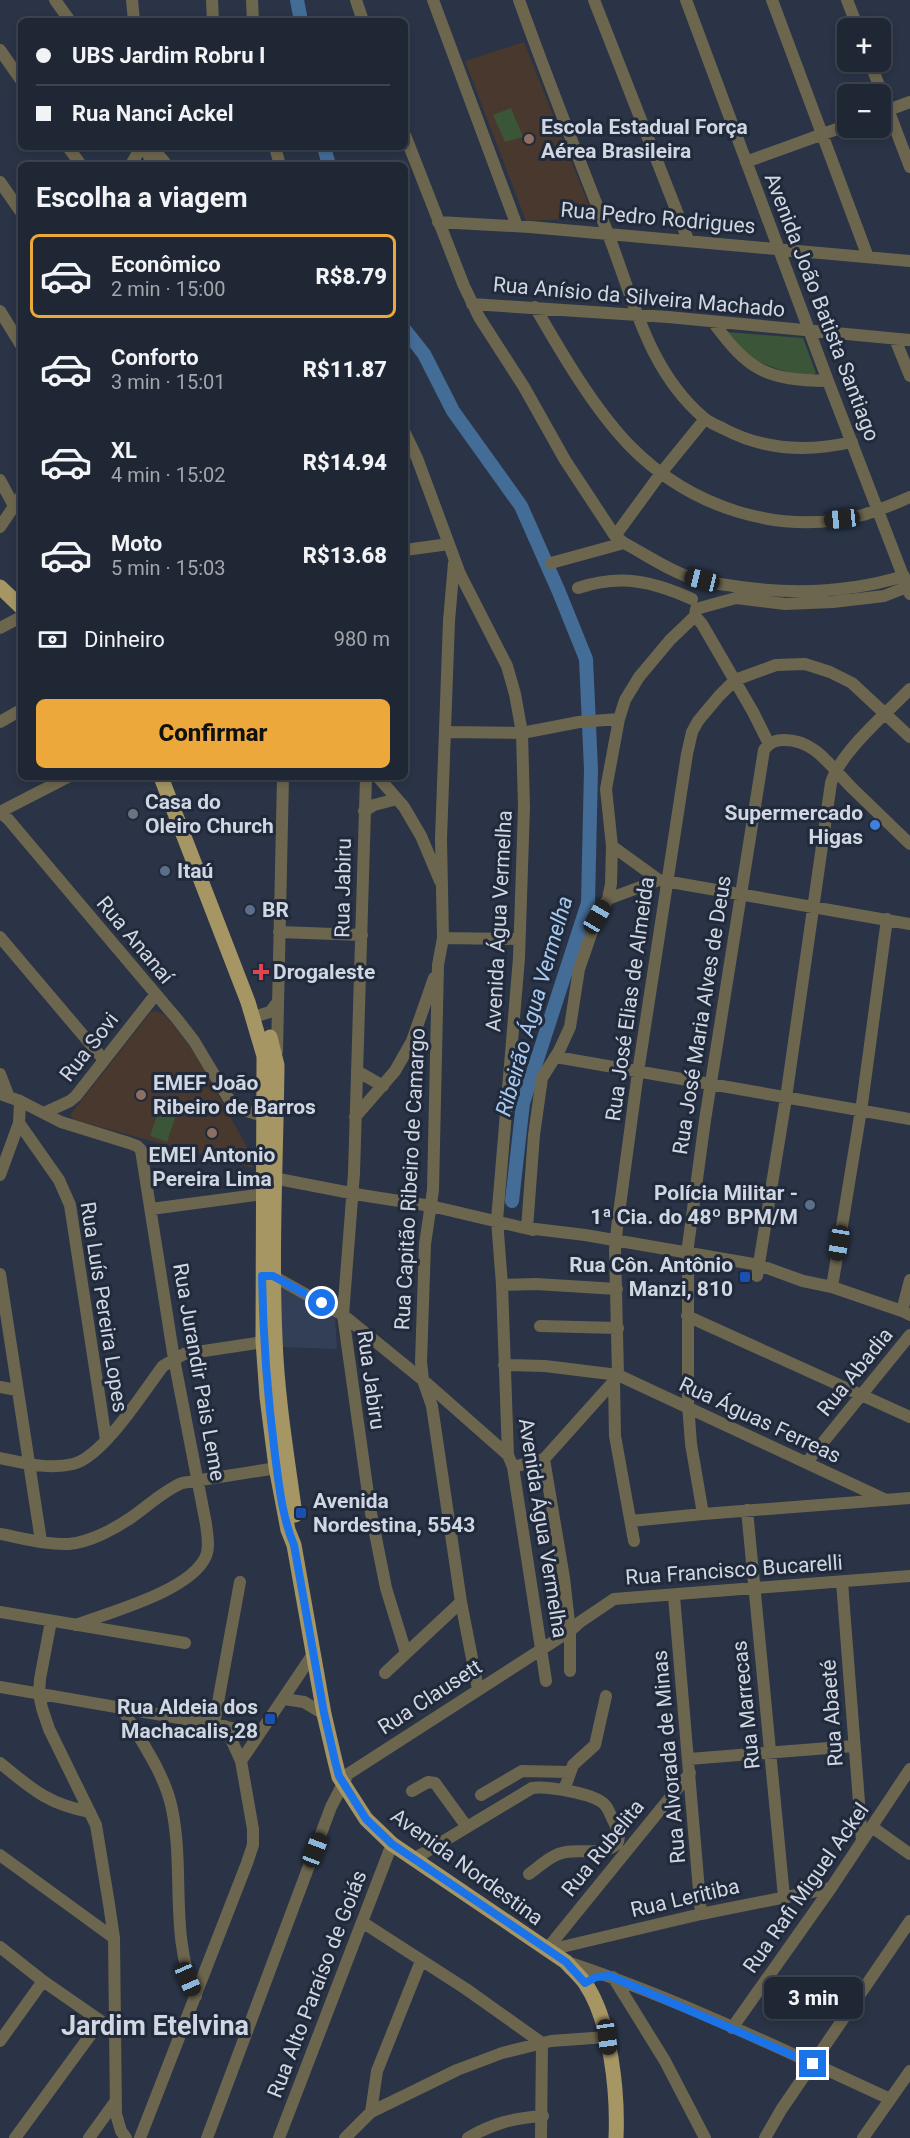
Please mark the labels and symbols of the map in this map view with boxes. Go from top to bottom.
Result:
place label: Escola Estadual Força Aérea Brasileira [541,115,748,163]
marker: Escola Estadual Força Aérea Brasileira [522,132,536,146]
street label: Avenida João Batista Santiago [760,170,884,444]
street label: Rua Pedro Rodrigues [559,198,757,238]
street label: Rua Anísio da Silveira Machado [492,272,786,322]
car [823,508,861,530]
car [682,567,722,593]
place label: Casa do Oleiro Church [145,790,274,838]
place label: Supermercado Higas [725,801,863,849]
marker: Casa do Oleiro Church [126,807,140,821]
street label: Avenida Água Vermelha [481,809,517,1033]
marker: Supermercado Higas [868,818,882,832]
street label: Rua Jabiru [330,838,356,938]
place label: Itaú [177,859,213,883]
marker: Itaú [158,864,172,878]
street label: Rua José Maria Alves de Deus [668,874,736,1156]
street label: Rua José Elias de Almeida [601,875,659,1123]
street label: Rua Ananaí [92,892,179,989]
water label: Ribeirão Água Vermelha [491,893,577,1119]
car [580,897,614,937]
place label: BR [262,898,289,922]
marker: BR [243,903,257,917]
place label: Drogaleste [273,960,375,984]
marker: Drogaleste [254,965,268,979]
street label: Rua Sovi [55,1008,123,1086]
street label: Rua Capitão Ribeiro de Camargo [390,1027,430,1331]
place label: EMEF João Ribeiro de Barros [153,1071,316,1119]
marker: EMEF João Ribeiro de Barros [134,1088,148,1102]
marker: EMEI Antonio Pereira Lima [205,1126,219,1140]
place label: EMEI Antonio Pereira Lima [149,1143,276,1191]
place label: Polícia Militar - 1ª Cia. do 48º BPM/M [590,1181,798,1229]
marker: Polícia Militar - 1ª Cia. do 48º BPM/M [803,1198,817,1212]
street label: Rua Luís Pereira Lopes [76,1200,132,1414]
car [827,1224,851,1262]
place label: Rua Côn. Antônio Manzi, 810 [569,1253,733,1301]
street label: Rua Jurandir Pais Leme [168,1261,230,1483]
marker: Rua Côn. Antônio Manzi, 810 [738,1270,752,1284]
route start [308,1289,335,1316]
street label: Rua Abadia [812,1323,898,1421]
street label: Rua Jabiru [352,1329,390,1431]
street label: Rua Águas Ferreas [675,1372,845,1468]
street label: Avenida Água Vermelha [514,1416,572,1640]
place label: Avenida Nordestina, 5543 [313,1489,475,1537]
marker: Avenida Nordestina, 5543 [294,1506,308,1520]
street label: Rua Francisco Bucarelli [625,1550,843,1590]
street label: Rua Marrecas [727,1639,765,1771]
street label: Rua Alvorada de Minas [648,1649,690,1865]
street label: Rua Clausett [374,1655,486,1739]
street label: Rua Abaeté [816,1659,848,1767]
place label: Rua Aldeia dos Machacalis,28 [117,1695,258,1743]
marker: Rua Aldeia dos Machacalis,28 [263,1712,277,1726]
street label: Rua Rubelita [557,1795,649,1901]
street label: Rua Rafi Miguel Ackel [738,1798,874,1978]
street label: Avenida Nordestina [386,1804,548,1930]
car [300,1830,330,1870]
street label: Rua Alto Paraíso de Goiás [263,1867,371,2101]
street label: Rua Leritiba [628,1874,742,1922]
car [172,1959,204,1999]
callout: 3 min [764,1977,862,2019]
district label: Jardim Etelvina [61,2010,249,2042]
car [596,2018,618,2056]
route end [799,2050,826,2077]

